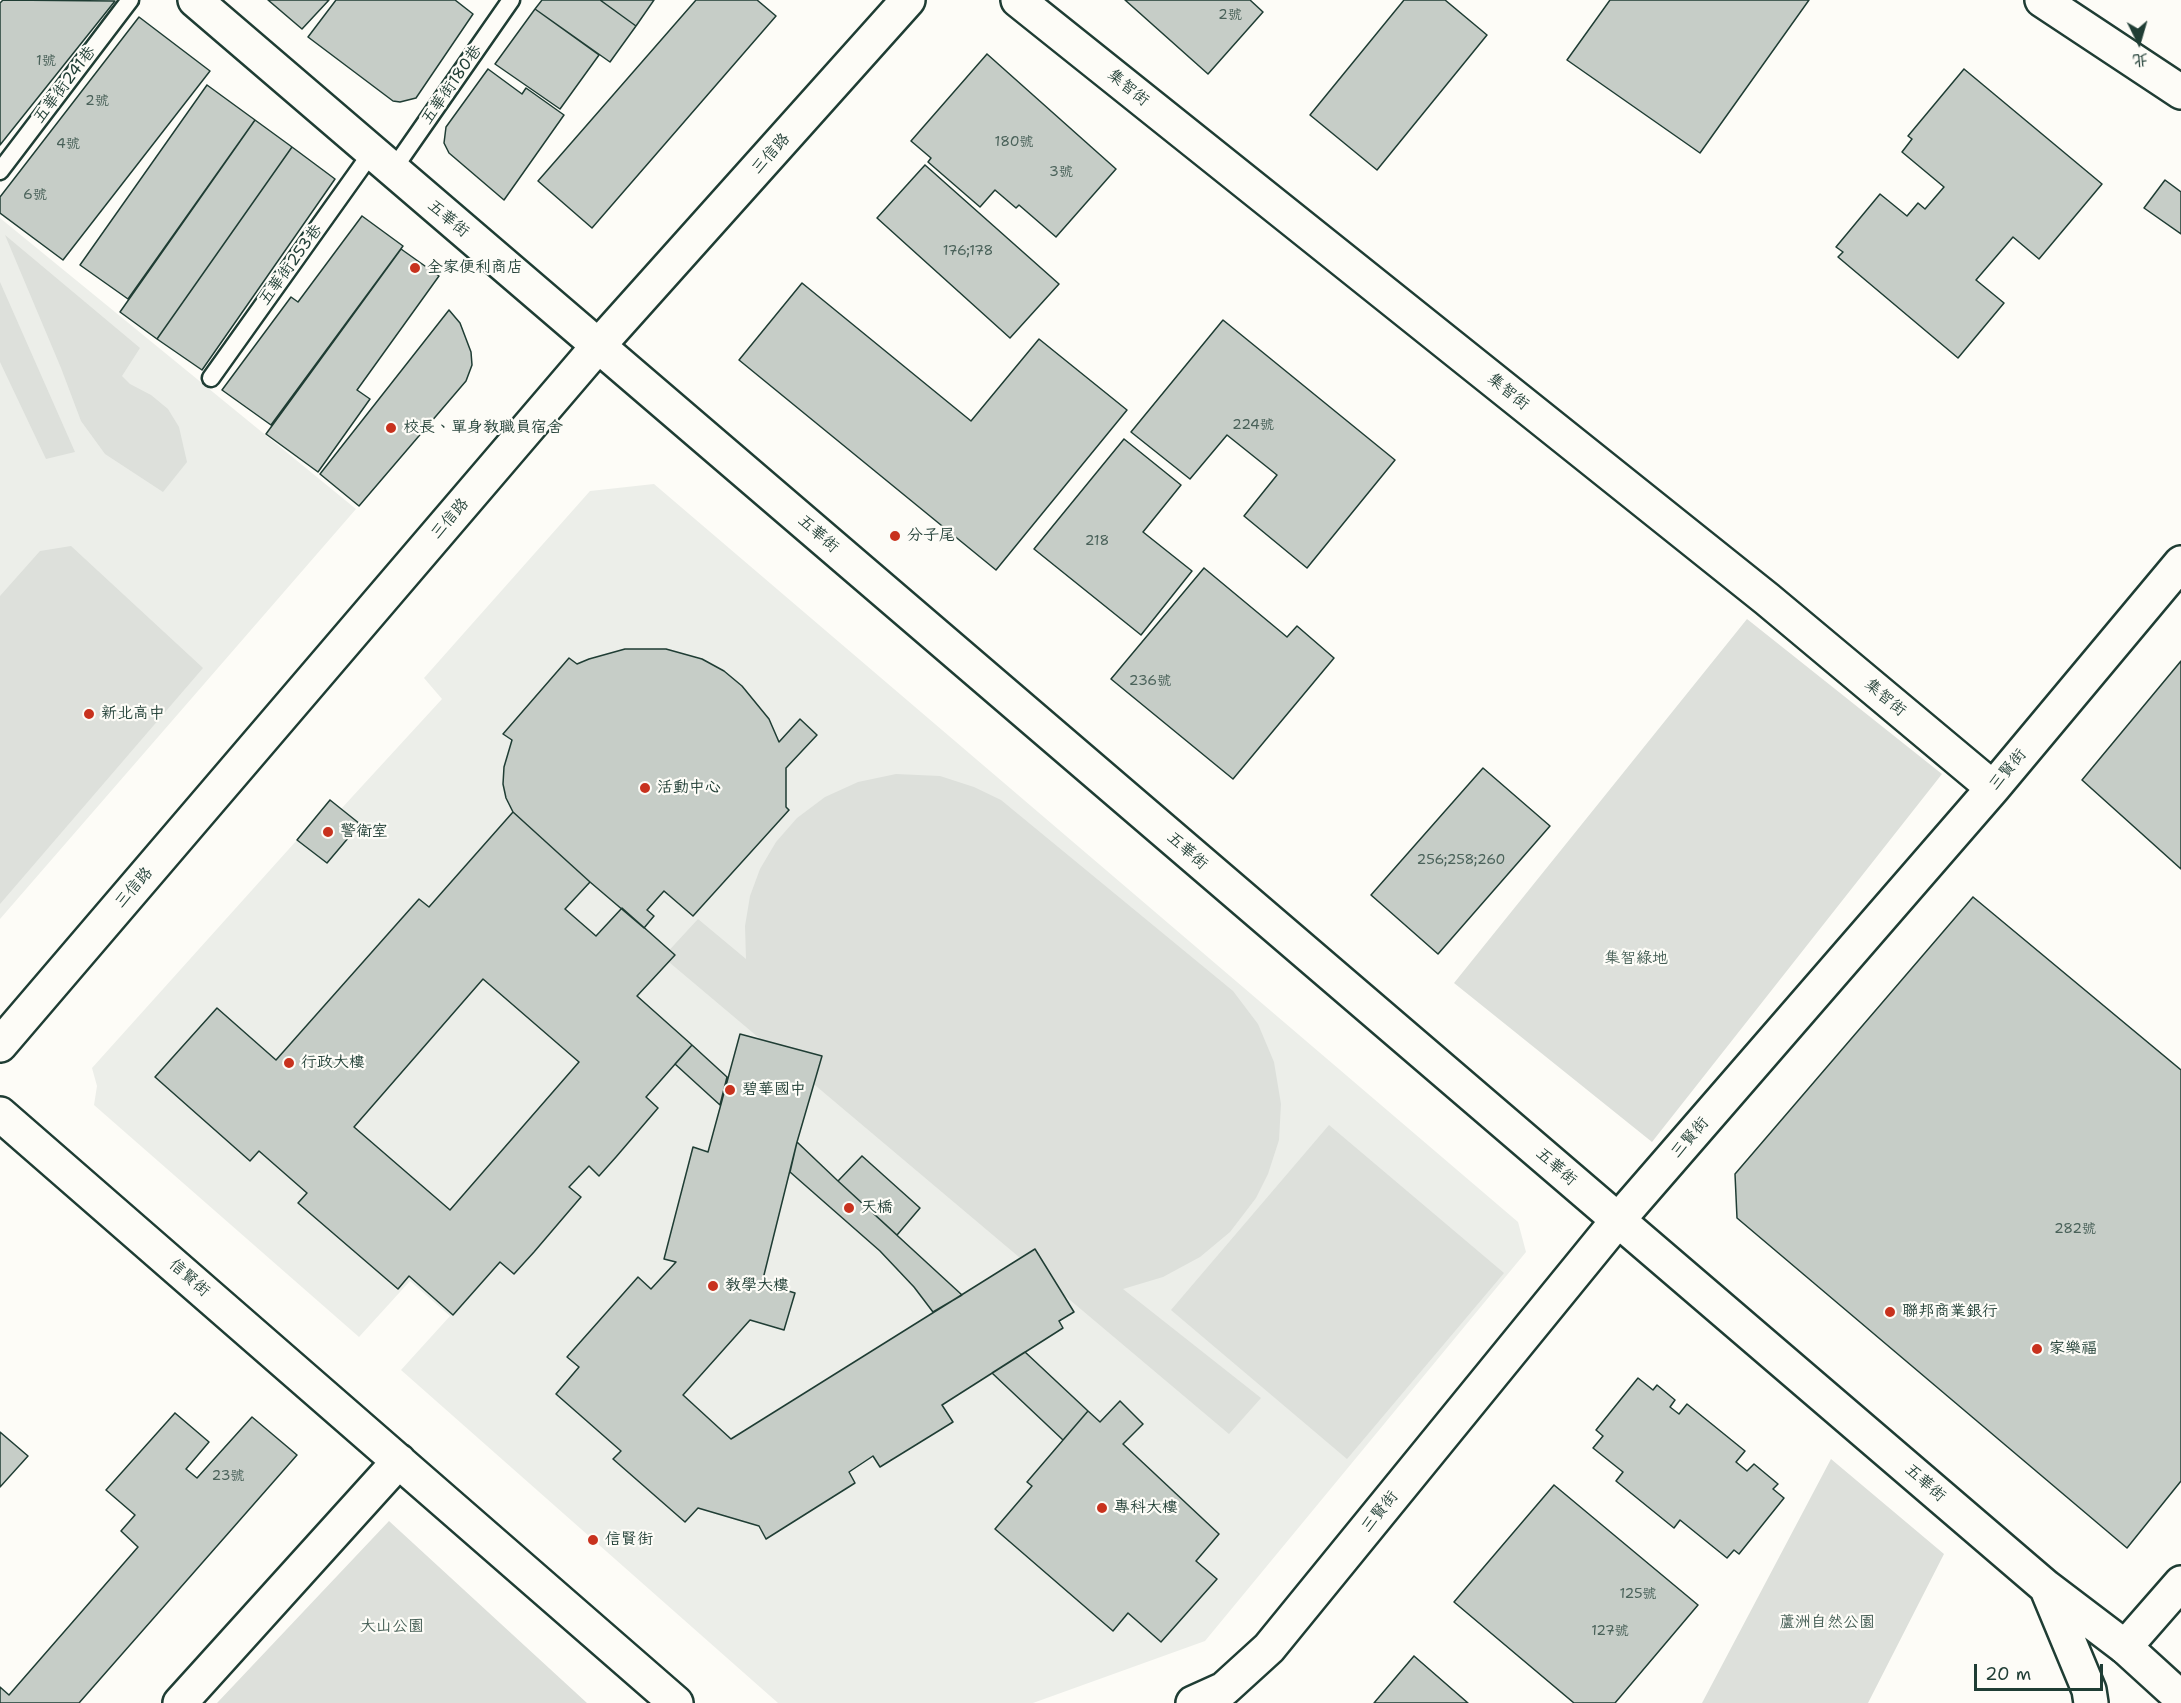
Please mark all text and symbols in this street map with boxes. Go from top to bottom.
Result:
house number: 2號 [1218,7,1242,23]
north arrow [2109,12,2169,72]
street label: 五華街180巷 [418,42,486,128]
street label: 五華街241巷 [30,43,100,127]
text: 北 [2132,49,2150,72]
house number: 1號 [36,53,56,69]
street label: 集智街 [1103,65,1153,111]
house number: 2號 [85,93,109,109]
street label: 三信路 [748,130,794,178]
house number: 180號 [995,134,1033,150]
house number: 4號 [56,136,80,152]
house number: 3號 [1049,164,1073,180]
house number: 6號 [23,187,47,203]
street label: 五華街 [423,196,473,242]
street label: 五華街253巷 [255,221,327,309]
house number: 176;178 [943,243,993,259]
place label: 全家便利商店 [427,258,523,278]
marker: 全家便利商店 [408,261,422,275]
street label: 集智街 [1483,369,1533,415]
house number: 224號 [1232,417,1274,433]
place label: 校長、單身教職員宿舍 [403,418,563,438]
marker: 校長、單身教職員宿舍 [384,421,398,435]
street label: 三信路 [427,495,473,543]
street label: 五華街 [794,511,842,557]
place label: 分子尾 [907,526,955,546]
marker: 分子尾 [888,529,902,543]
house number: 218 [1085,533,1109,549]
house number: 236號 [1129,673,1171,689]
street label: 集智街 [1860,675,1910,721]
place label: 新北高中 [101,704,165,724]
marker: 新北高中 [82,707,96,721]
street label: 三賢街 [1985,745,2031,795]
place label: 活動中心 [657,778,721,798]
marker: 活動中心 [638,781,652,795]
place label: 警衛室 [340,822,388,842]
marker: 警衛室 [321,825,335,839]
street label: 五華街 [1163,828,1211,874]
house number: 256;258;260 [1417,852,1505,868]
street label: 三信路 [111,864,157,912]
park label: 集智綠地 [1604,949,1668,969]
place label: 行政大樓 [301,1053,365,1073]
marker: 行政大樓 [282,1056,296,1070]
place label: 碧華國中 [742,1080,806,1100]
marker: 碧華國中 [723,1083,737,1097]
street label: 三賢街 [1667,1114,1713,1162]
street label: 五華街 [1532,1144,1580,1190]
place label: 天橋 [861,1198,893,1218]
marker: 天橋 [842,1201,856,1215]
house number: 282號 [2054,1221,2096,1237]
street label: 信賢街 [165,1255,213,1301]
place label: 教學大樓 [725,1276,789,1296]
marker: 教學大樓 [706,1279,720,1293]
place label: 聯邦商業銀行 [1902,1302,1998,1322]
marker: 聯邦商業銀行 [1883,1305,1897,1319]
place label: 家樂福 [2049,1339,2097,1359]
marker: 家樂福 [2030,1342,2044,1356]
street label: 五華街 [1901,1460,1949,1506]
house number: 23號 [212,1468,244,1484]
street label: 三賢街 [1357,1487,1403,1537]
place label: 專科大樓 [1114,1498,1178,1518]
marker: 專科大樓 [1095,1501,1109,1515]
place label: 信賢街 [605,1530,653,1550]
marker: 信賢街 [586,1533,600,1547]
house number: 125號 [1619,1586,1657,1602]
park label: 蘆洲自然公園 [1779,1613,1875,1633]
park label: 大山公園 [360,1617,424,1637]
house number: 127號 [1591,1623,1629,1639]
scale bar [1977,1652,2106,1690]
text: 20 m [1985,1662,2031,1686]

